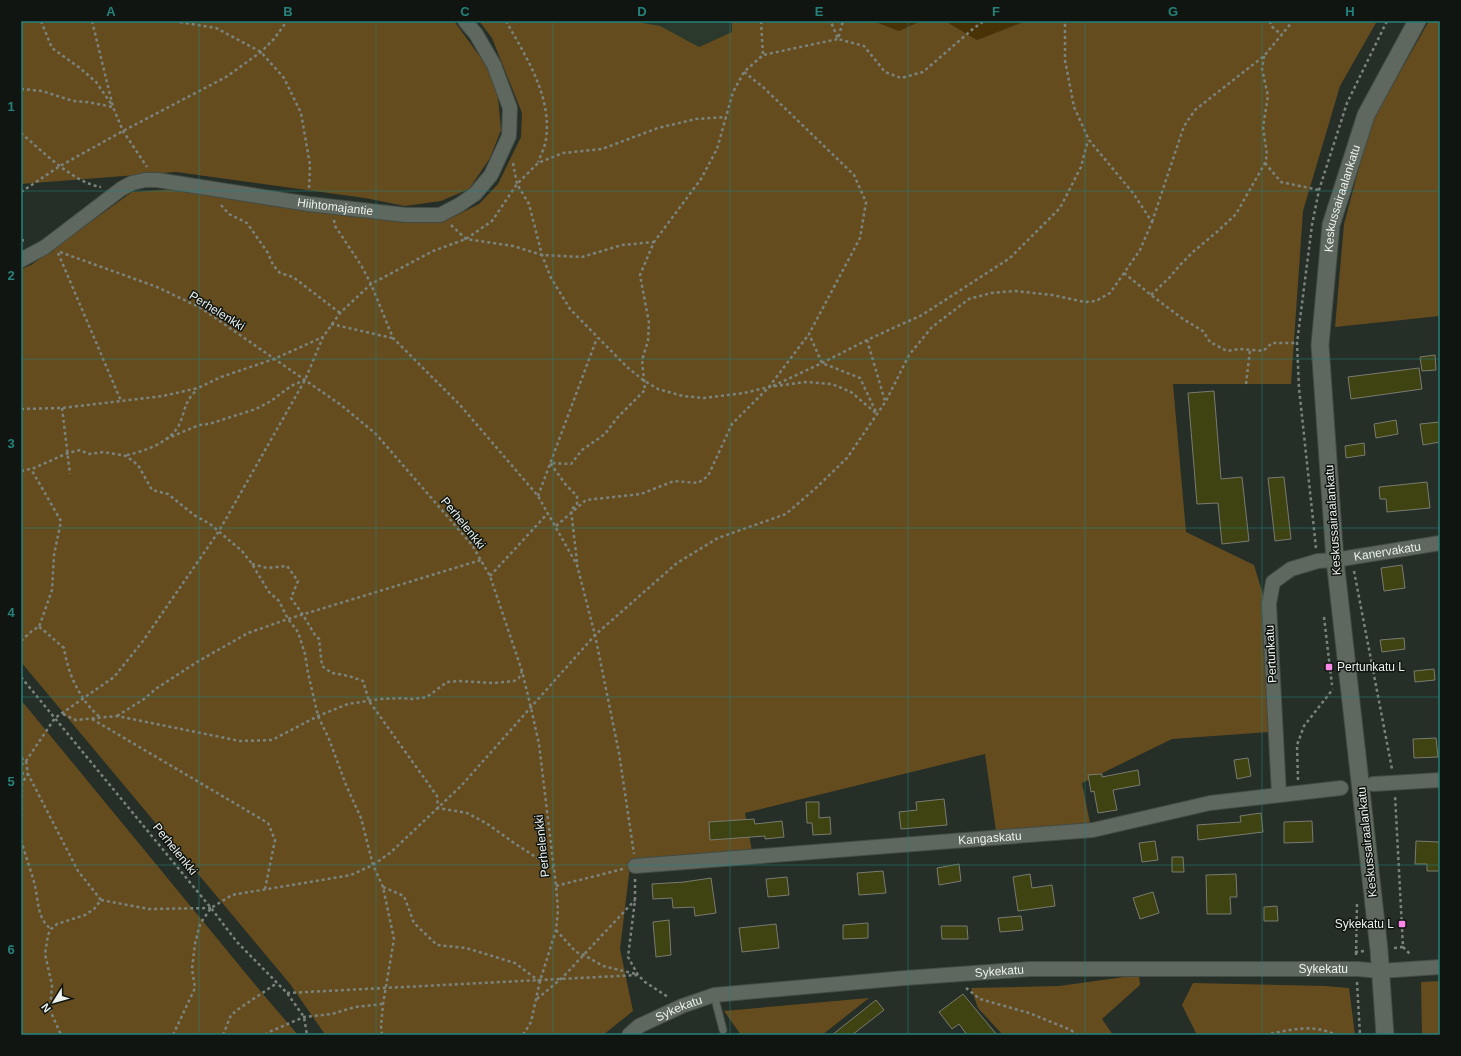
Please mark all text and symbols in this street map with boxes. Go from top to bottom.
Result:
text: A [106,4,116,19]
text: B [283,4,293,19]
text: C [460,4,470,19]
text: D [637,4,647,19]
text: E [815,4,824,19]
text: F [992,4,1000,19]
text: G [1168,4,1178,19]
text: H [1345,4,1355,19]
text: 1 [7,99,15,114]
street label: Keskussairaalankatu [1322,143,1363,253]
street label: Hiihtomajantie [296,195,374,218]
text: 2 [7,268,15,283]
street label: Perhelenkki [187,288,247,334]
text: 3 [7,436,15,451]
street label: Keskussairaalankatu [1322,464,1344,576]
street label: Perhelenkki [438,494,488,552]
street label: Kanervakatu [1353,539,1422,564]
text: 4 [7,605,15,620]
street label: Pertunkatu [1262,625,1280,683]
place label: Pertunkatu L [1337,660,1405,674]
marker: Pertunkatu L [1324,662,1334,672]
text: 5 [7,774,15,789]
street label: Keskussairaalankatu [1354,786,1380,898]
street label: Perhelenkki [532,814,552,878]
street label: Perhelenkki [150,820,200,878]
street label: Kangaskatu [958,829,1022,848]
place label: Sykekatu L [1335,917,1394,931]
marker: Sykekatu L [1397,919,1407,929]
text: 6 [7,942,15,957]
street label: Sykekatu [974,962,1024,980]
street label: Sykekatu [1298,962,1348,976]
north arrow [34,982,74,1022]
street label: Sykekatu [653,993,704,1024]
text: N [39,1001,53,1015]

